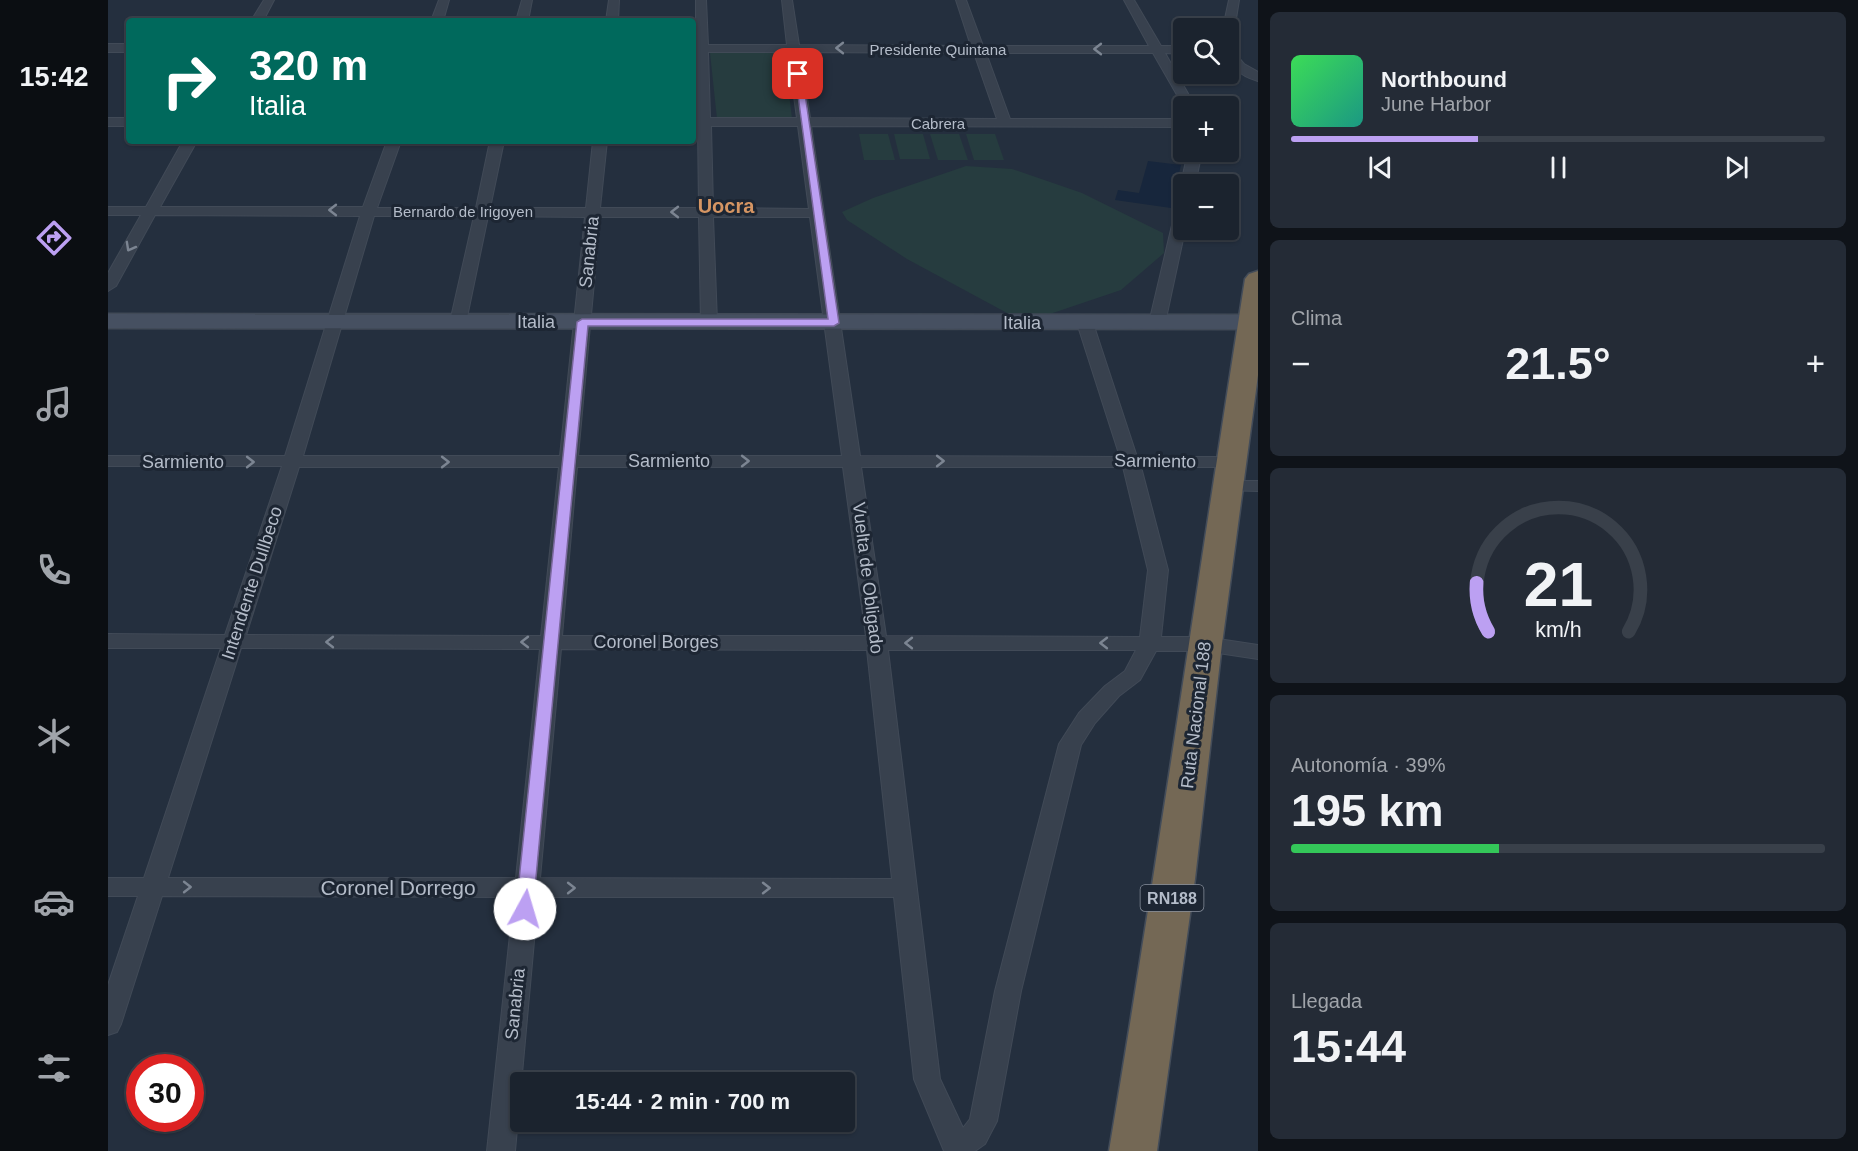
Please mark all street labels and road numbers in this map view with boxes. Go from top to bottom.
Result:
street label: Presidente Quintana [870,41,1007,58]
street label: Cabrera [911,115,966,132]
street label: Bernardo de Irigoyen [393,203,533,220]
street label: Sanabria [575,214,603,289]
street label: Italia [517,312,556,332]
street label: Italia [1003,313,1042,333]
street label: Sarmiento [1114,450,1196,472]
street label: Sarmiento [628,451,710,471]
street label: Sarmiento [142,452,224,472]
street label: Vuelta de Obligado [849,501,887,655]
street label: Intendente Dullbeco [218,504,286,662]
street label: Coronel Borges [593,632,719,652]
street label: Ruta Nacional 188 [1177,640,1215,790]
street label: Coronel Dorrego [320,876,476,899]
road number: RN188 [1140,885,1204,911]
street label: Sanabria [501,966,529,1041]

